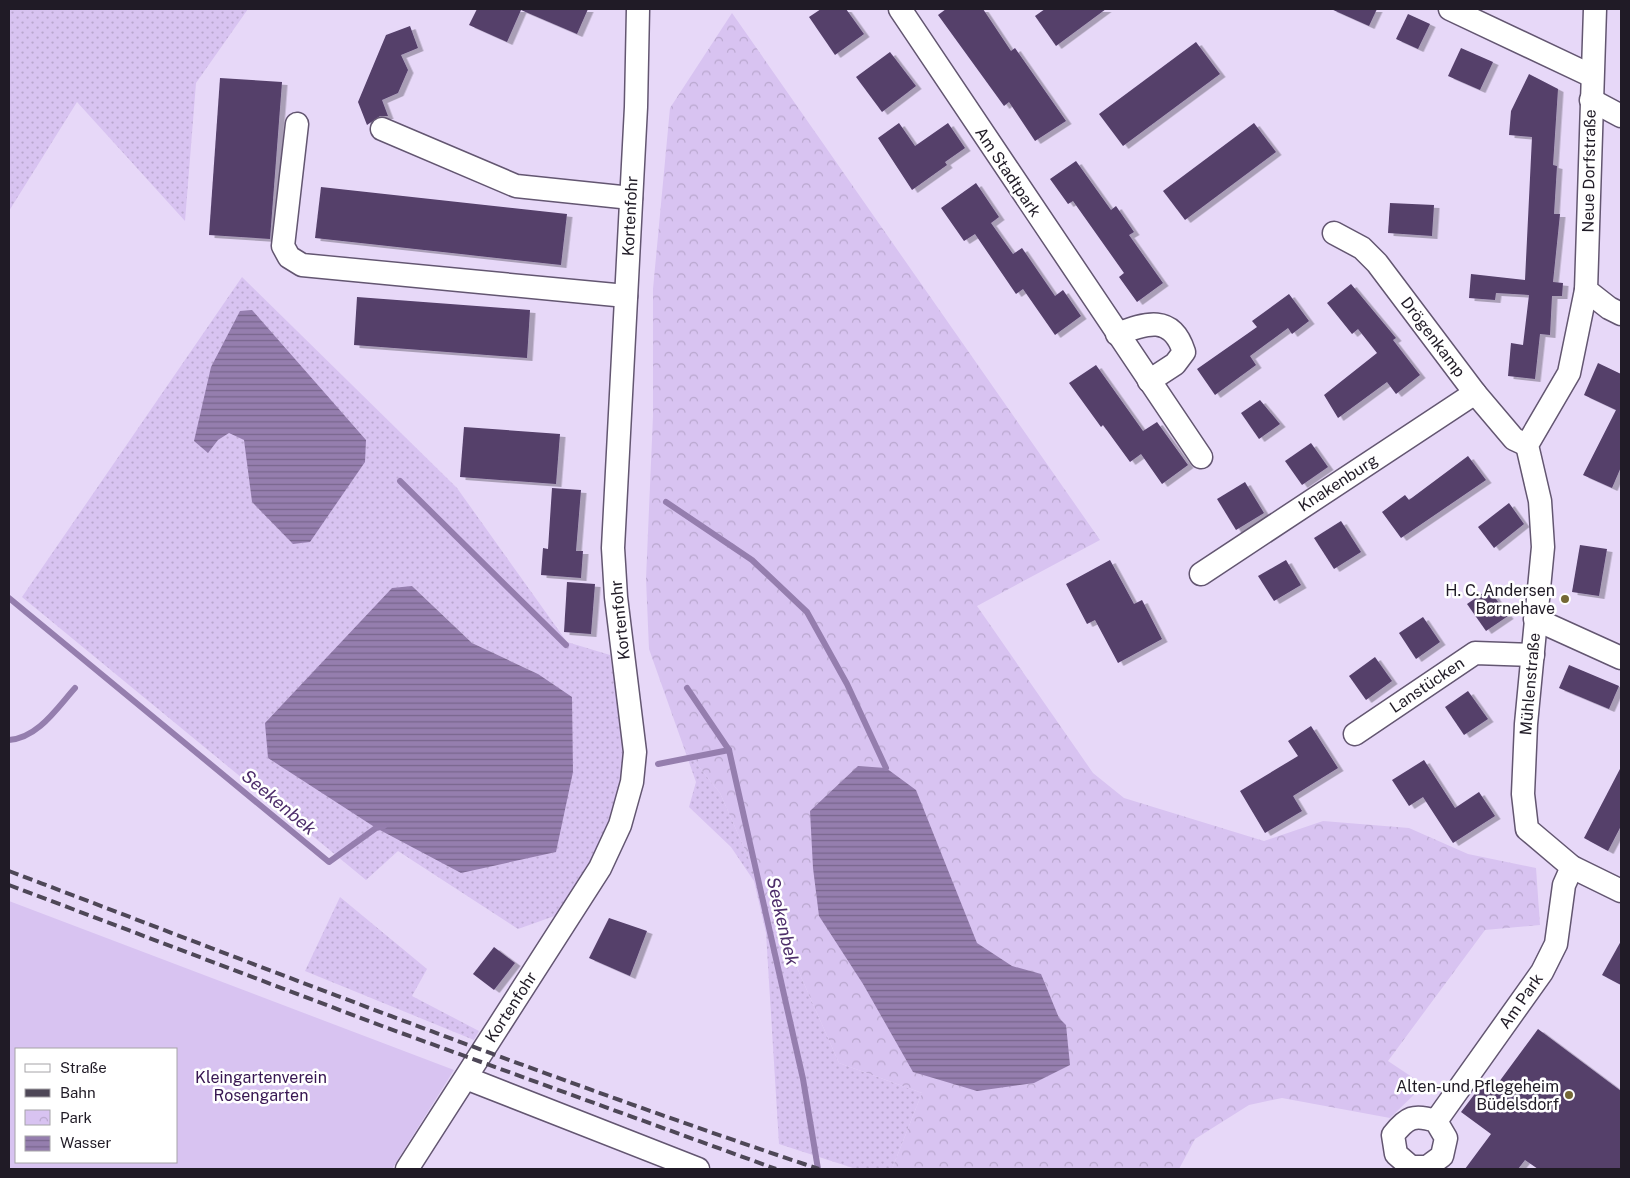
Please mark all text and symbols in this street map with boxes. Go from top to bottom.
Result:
street label: Neue Dorfstraße [1578,109,1600,233]
street label: Am Stadtpark [971,124,1045,220]
street label: Kortenfohr [618,175,642,257]
street label: Drögenkamp [1397,293,1469,381]
street label: Knakenburg [1295,450,1381,516]
street label: Kortenfohr [606,579,634,661]
place label: H. C. Andersen Børnehave [1445,581,1555,618]
marker: H. C. Andersen Børnehave [1559,593,1571,605]
street label: Mühlenstraße [1516,632,1544,736]
street label: Lanstücken [1386,653,1468,717]
water label: Seekenbek [238,765,321,839]
water label: Seekenbek [763,875,803,968]
street label: Kortenfohr [481,968,541,1046]
street label: Am Park [1495,970,1547,1032]
legend [15,1048,178,1163]
text: Straße [60,1059,107,1076]
park label: Kleingartenverein Rosengarten [195,1068,327,1105]
place label: Alten-und Pflegeheim Büdelsdorf [1396,1077,1559,1114]
text: Bahn [60,1084,96,1101]
marker: Alten-und Pflegeheim Büdelsdorf [1563,1089,1575,1101]
text: Park [60,1109,92,1126]
text: Wasser [60,1134,112,1151]

